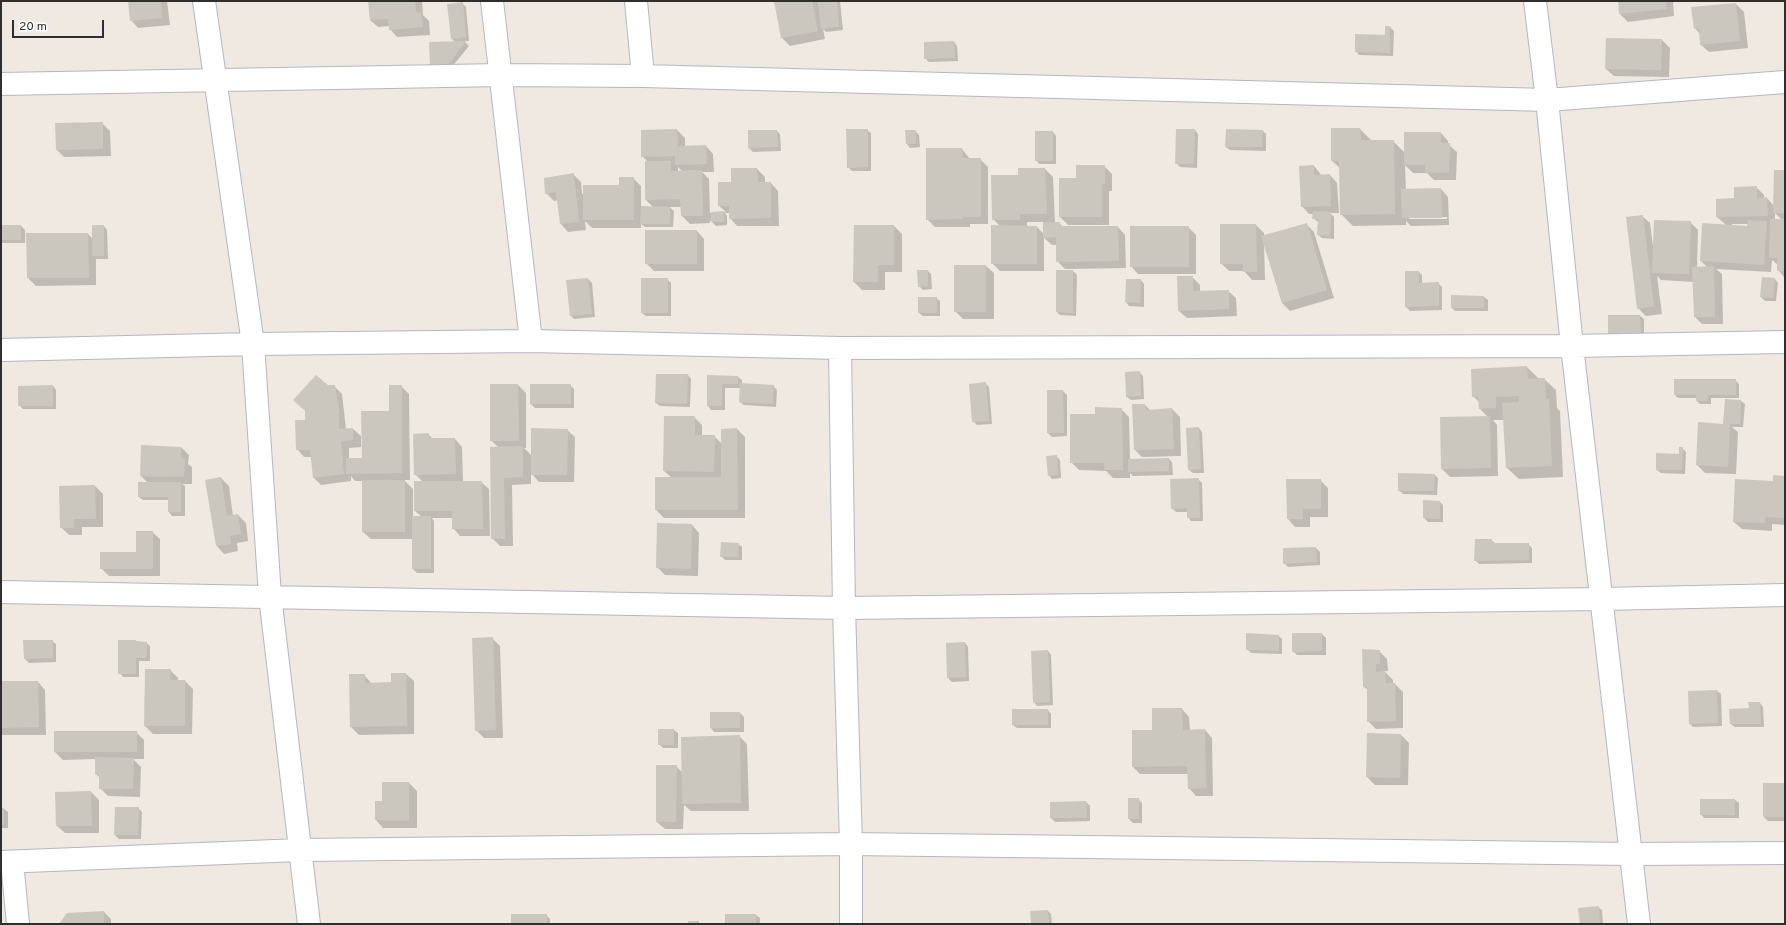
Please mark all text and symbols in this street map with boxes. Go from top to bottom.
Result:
scale bar [14,12,106,38]
text: 20 m [19,19,47,35]

